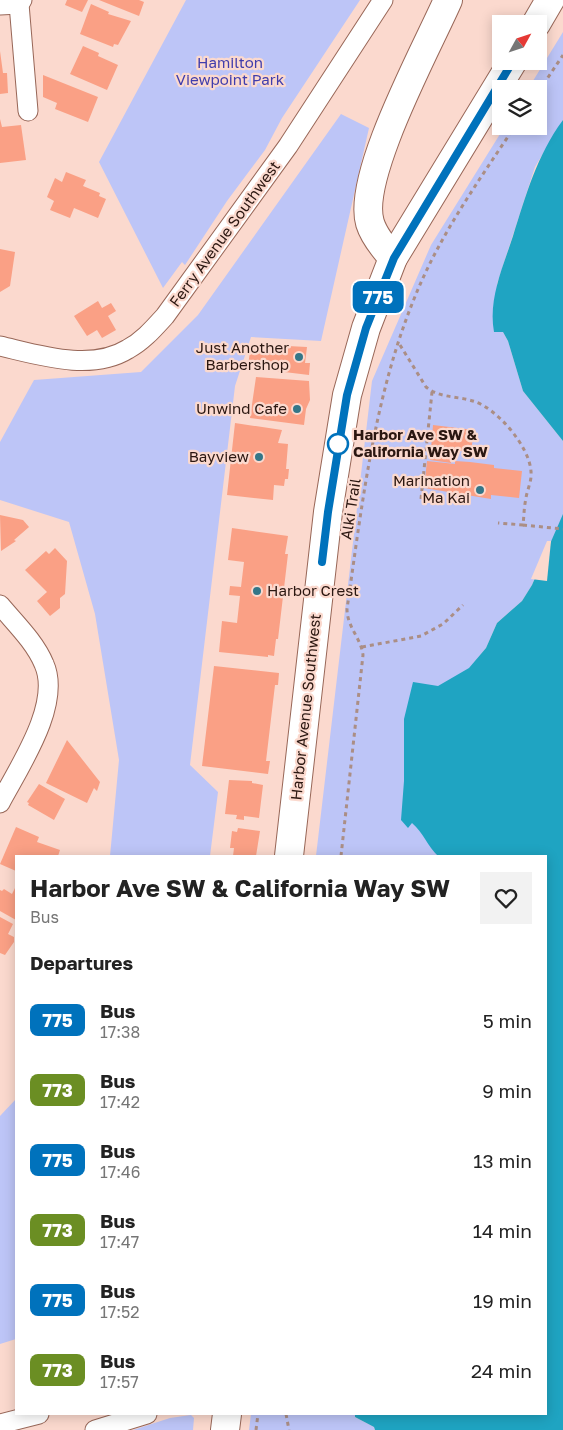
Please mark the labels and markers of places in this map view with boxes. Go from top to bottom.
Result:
place label: Just Another Barbershop [196,338,289,373]
marker: Just Another Barbershop [293,351,305,363]
place label: Unwind Cafe [196,399,287,417]
marker: Unwind Cafe [291,403,303,415]
place label: Harbor Ave SW & California Way SW [353,425,488,460]
marker: Harbor Ave SW & California Way SW [327,433,349,455]
place label: Bayview [189,447,249,465]
marker: Bayview [253,451,265,463]
place label: Marination Ma Kai [393,471,470,506]
marker: Marination Ma Kai [474,484,486,496]
place label: Harbor Crest [267,581,359,599]
marker: Harbor Crest [251,585,263,597]

